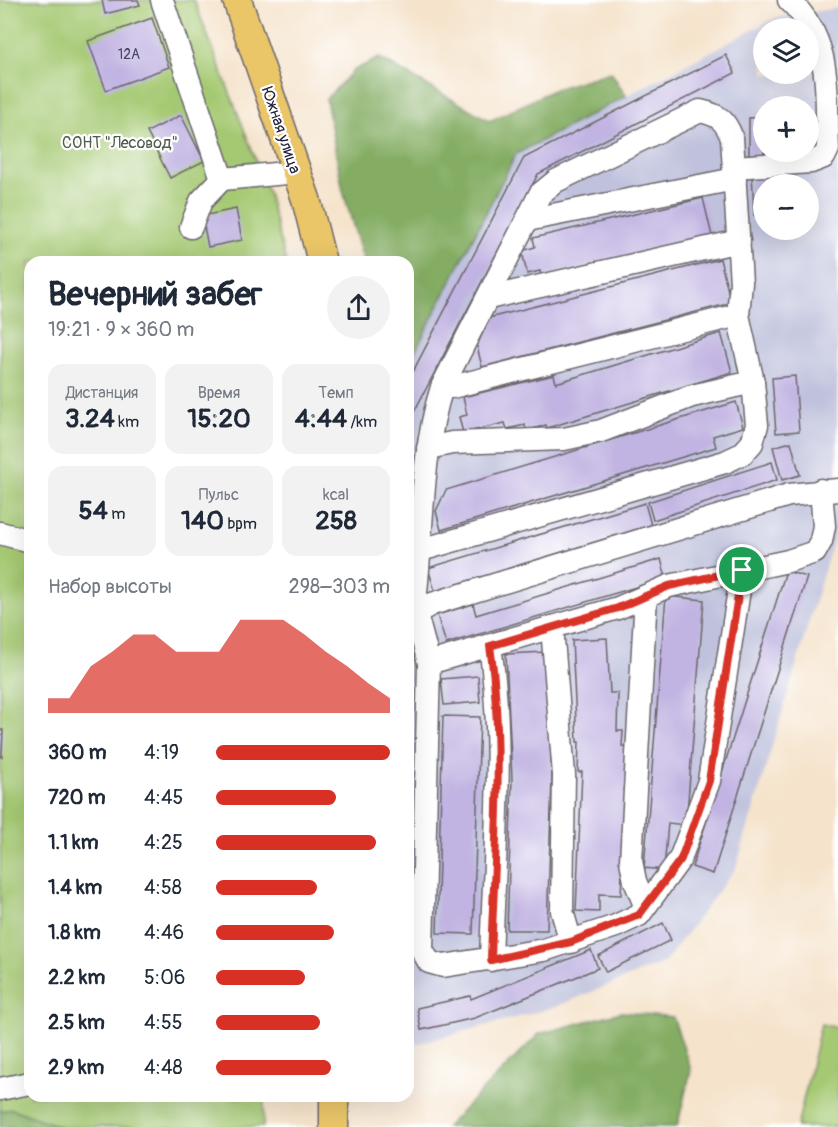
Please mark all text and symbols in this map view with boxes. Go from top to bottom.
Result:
map controls [753,18,819,240]
button: layers [753,18,819,84]
house number: 12А [118,46,140,63]
street label: Южная улица [257,84,305,176]
button: + [753,96,819,162]
park label: СОНТ "Лесовод" [62,133,178,153]
button: − [753,174,819,240]
text: Вечерний забег [48,274,262,315]
button: share [327,276,390,339]
text: 19:21 · 9 × 360 m [48,317,194,342]
text: Дистанция [66,383,138,403]
text: Время [198,383,240,403]
text: Темп [318,383,354,403]
text: 3.24 [65,403,115,435]
text: 15:20 [187,403,251,435]
text: 4:44 [295,403,347,435]
text: km [115,412,139,432]
text: /km [347,412,377,432]
text: Пульс [199,485,239,505]
text: kcal [323,485,349,505]
text: 54 [79,495,108,527]
text: m [108,504,125,524]
text: 140 [181,505,224,537]
text: 258 [315,505,357,537]
text: bpm [224,514,257,534]
pin [716,544,767,595]
icon: arrive [725,553,758,586]
text: Набор высоты [48,574,172,599]
text: 298–303 m [289,574,390,599]
text: 360 m [48,740,107,765]
text: 4:19 [144,740,179,765]
text: 720 m [48,785,106,810]
text: 4:45 [144,785,183,810]
text: 1.1 km [48,830,98,855]
text: 4:25 [144,830,183,855]
text: 1.4 km [48,875,102,900]
text: 4:58 [144,875,182,900]
text: 1.8 km [48,920,101,945]
text: 4:46 [144,920,184,945]
text: 2.2 km [48,965,105,990]
text: 5:06 [144,965,185,990]
text: 2.5 km [48,1010,105,1035]
text: 4:55 [144,1010,183,1035]
text: 2.9 km [48,1055,104,1080]
text: 4:48 [144,1055,183,1080]

